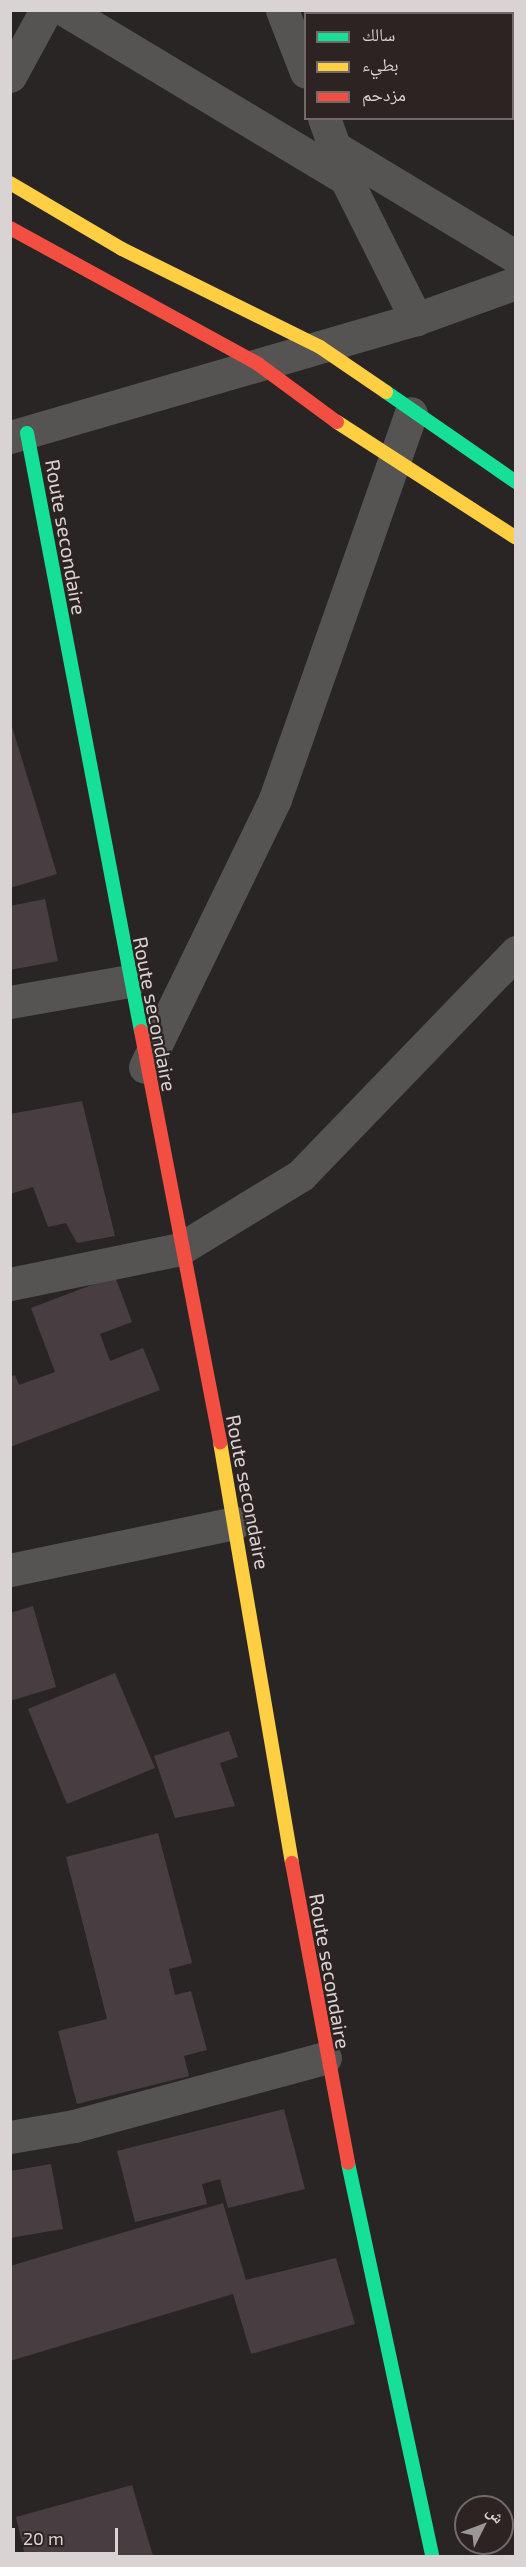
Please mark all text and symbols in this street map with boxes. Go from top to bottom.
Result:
legend [304,12,514,120]
text: سالك [362,23,395,45]
text: بطيء [362,53,399,75]
text: مزدحم [362,83,406,105]
street label: Route secondaire [41,457,91,617]
street label: Route secondaire [128,935,182,1093]
street label: Route secondaire [221,1413,275,1571]
street label: Route secondaire [305,1891,355,2051]
north arrow [454,2495,514,2555]
text: ش [484,2501,509,2527]
scale bar [15,2516,122,2554]
text: 20 m [23,2527,64,2549]

